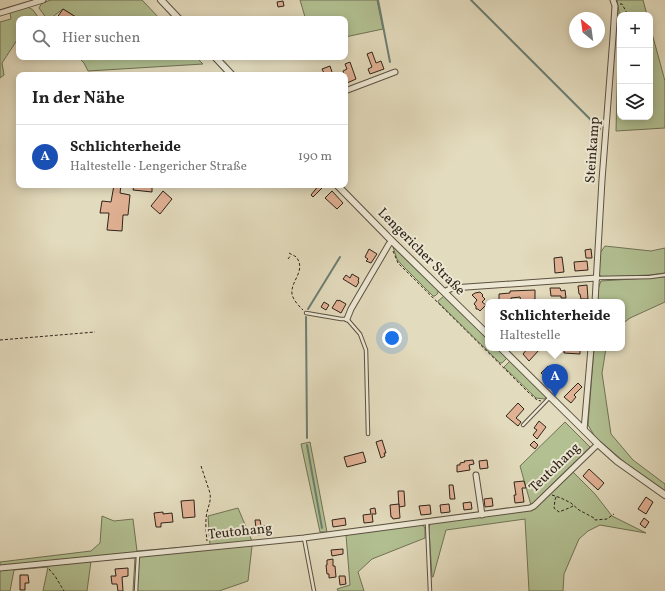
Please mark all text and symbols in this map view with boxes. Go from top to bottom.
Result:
north arrow [569,12,605,48]
map controls [617,12,653,120]
button: + [617,12,653,48]
search box [16,16,348,60]
icon: search [30,27,52,49]
text: Hier suchen [62,28,140,49]
button: − [617,48,653,84]
button: layers [617,84,653,120]
text: In der Nähe [32,87,125,110]
street label: Steinkamp [581,116,605,184]
text: Schlichterheide [70,137,181,158]
text: A [40,148,50,166]
text: 190 m [298,148,332,166]
text: Haltestelle · Lengericher Straße [70,158,247,176]
street label: Lengericher Straße [373,204,469,300]
popup [485,299,625,351]
text: Schlichterheide [499,306,611,327]
text: Haltestelle [499,327,560,345]
your location [382,328,402,348]
pin: A [542,364,568,397]
street label: Teutohang [525,439,585,497]
street label: Teutohang [207,519,273,545]

